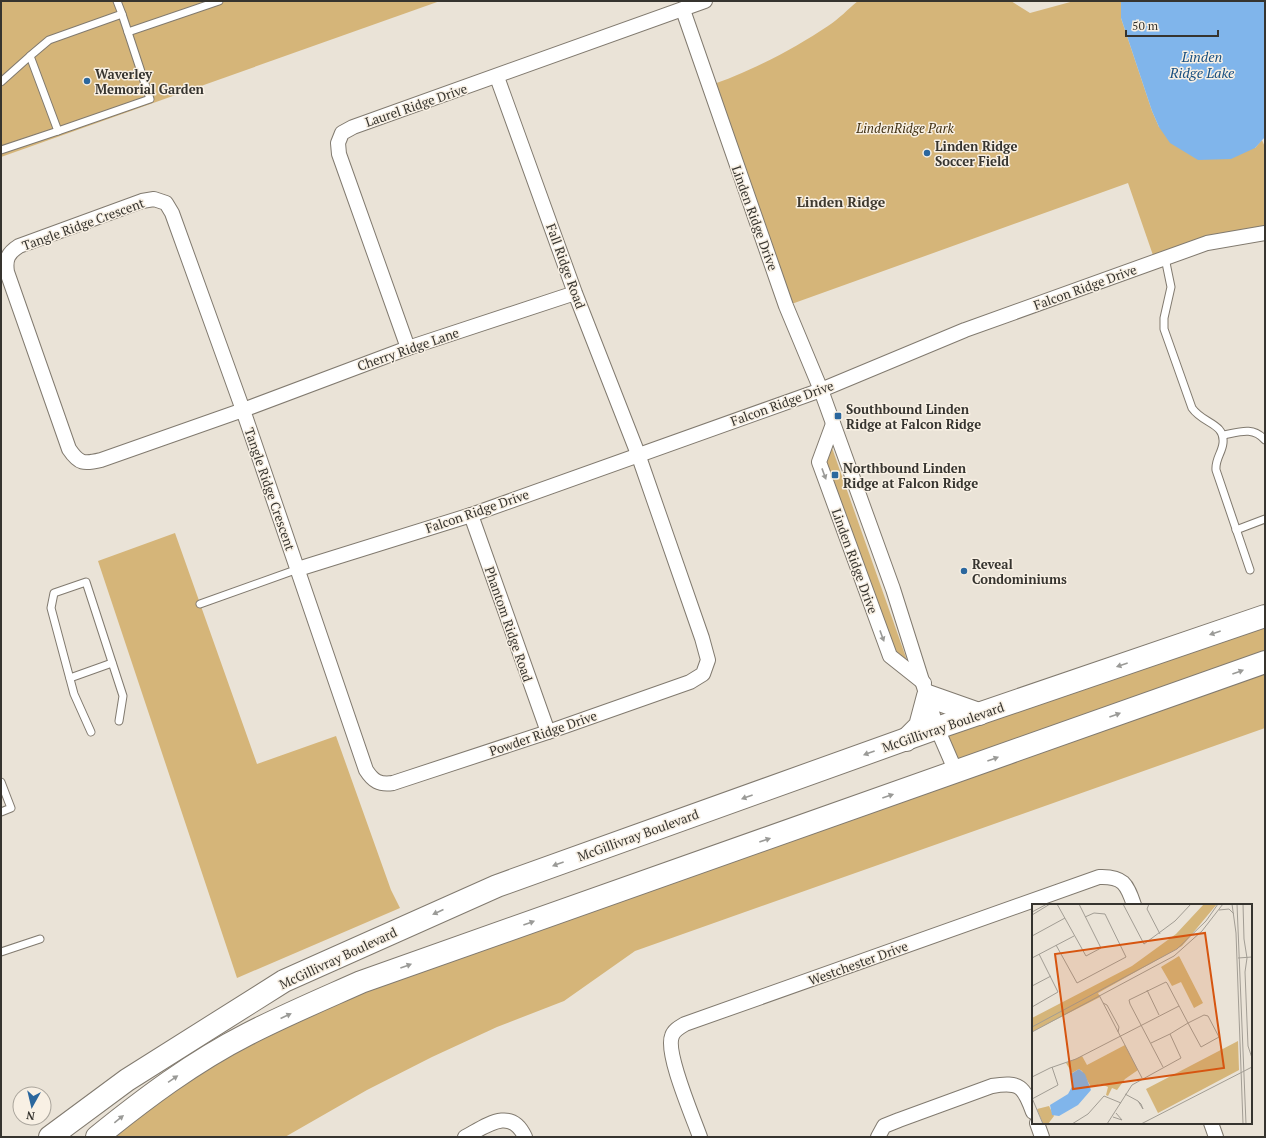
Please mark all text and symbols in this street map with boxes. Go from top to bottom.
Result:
scale bar [1126,12,1218,38]
text: 50 m [1132,18,1159,33]
water label: Linden Ridge Lake [1169,47,1235,82]
place label: Waverley Memorial Garden [95,65,205,98]
marker: Waverley Memorial Garden [82,76,92,86]
street label: Laurel Ridge Drive [363,79,469,131]
park label: LindenRidge Park [855,119,955,137]
place label: Linden Ridge Soccer Field [935,137,1017,170]
marker: Linden Ridge Soccer Field [922,148,932,158]
street label: Linden Ridge Drive [728,163,782,273]
district label: Linden Ridge [797,192,886,211]
street label: Tangle Ridge Crescent [19,193,147,254]
street label: Fall Ridge Road [542,221,590,311]
street label: Falcon Ridge Drive [1031,260,1139,314]
street label: Cherry Ridge Lane [355,323,461,375]
street label: Falcon Ridge Drive [728,376,836,430]
place label: Southbound Linden Ridge at Falcon Ridge [846,400,981,433]
marker: Southbound Linden Ridge at Falcon Ridge [833,411,843,421]
street label: Tangle Ridge Crescent [241,425,300,553]
place label: Northbound Linden Ridge at Falcon Ridge [843,459,978,492]
one-way arrow [821,468,827,480]
marker: Northbound Linden Ridge at Falcon Ridge [830,470,840,480]
street label: Falcon Ridge Drive [423,485,531,537]
street label: Linden Ridge Drive [828,506,882,616]
place label: Reveal Condominiums [972,555,1067,588]
street label: Phantom Ridge Road [481,564,537,684]
marker: Reveal Condominiums [959,566,969,576]
one-way arrow [880,630,886,642]
one-way arrow [1208,631,1220,637]
one-way arrow [1116,662,1128,668]
one-way arrow [1232,668,1244,674]
street label: McGillivray Boulevard [880,698,1006,756]
street label: Powder Ridge Drive [487,706,599,760]
one-way arrow [1110,712,1122,718]
one-way arrow [863,750,875,756]
one-way arrow [987,755,999,761]
one-way arrow [882,793,894,799]
one-way arrow [740,794,752,800]
street label: McGillivray Boulevard [575,805,701,865]
one-way arrow [759,836,771,842]
one-way arrow [552,861,564,867]
inset map [1032,904,1252,1124]
one-way arrow [431,910,443,916]
one-way arrow [523,920,535,926]
street label: McGillivray Boulevard [276,923,400,993]
street label: Westchester Drive [806,937,910,989]
one-way arrow [401,963,413,969]
one-way arrow [281,1013,292,1019]
one-way arrow [168,1075,178,1083]
north arrow [12,1086,52,1126]
text: N [25,1108,36,1123]
one-way arrow [113,1115,124,1123]

